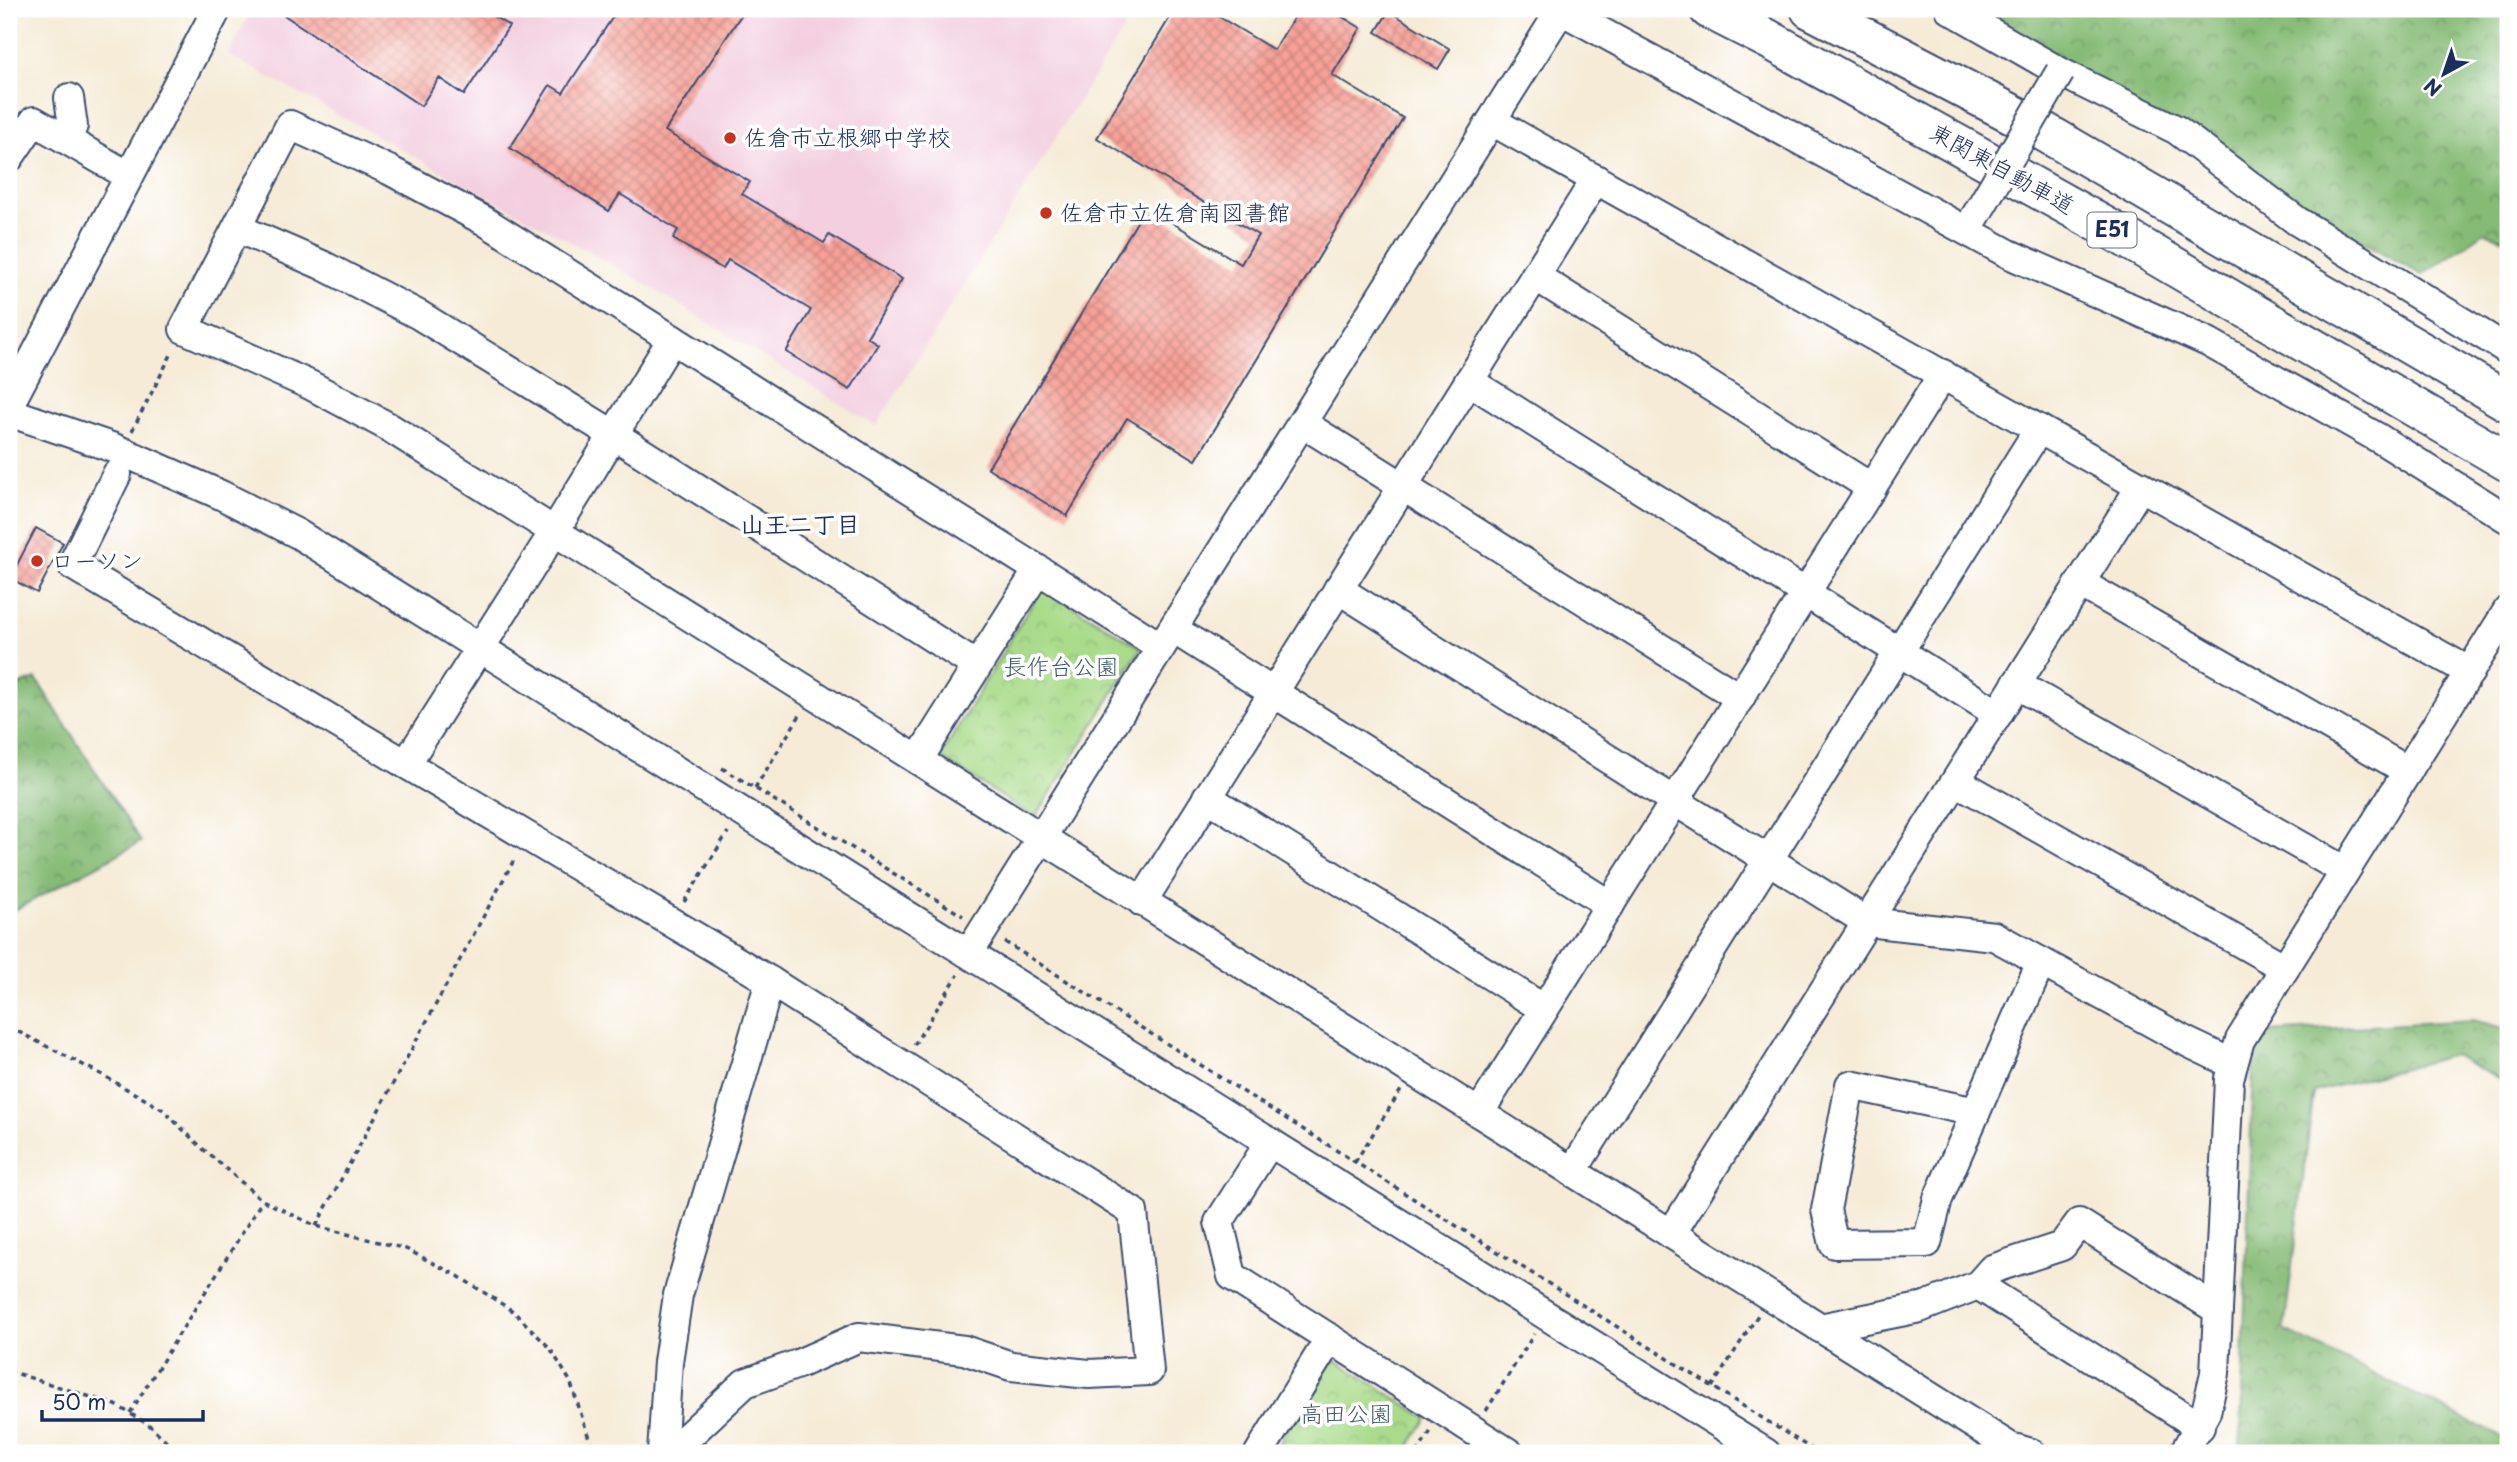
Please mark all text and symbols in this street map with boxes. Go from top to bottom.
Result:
north arrow [2408,38,2478,108]
text: N [2418,72,2447,103]
street label: 東関東自動車道 [1924,113,2082,222]
place label: 佐倉市立根郷中学校 [744,119,951,154]
marker: 佐倉市立根郷中学校 [722,130,738,146]
place label: 佐倉市立佐倉南図書館 [1060,194,1290,229]
marker: 佐倉市立佐倉南図書館 [1038,205,1054,221]
road number: E51 [2088,212,2136,247]
district label: 山王二丁目 [740,505,860,541]
place label: ローソン [51,542,143,577]
marker: ローソン [29,553,45,569]
park label: 長作台公園 [1004,648,1119,683]
scale bar [42,1378,203,1422]
text: 50 m [52,1385,106,1417]
park label: 高田公園 [1300,1395,1392,1430]

